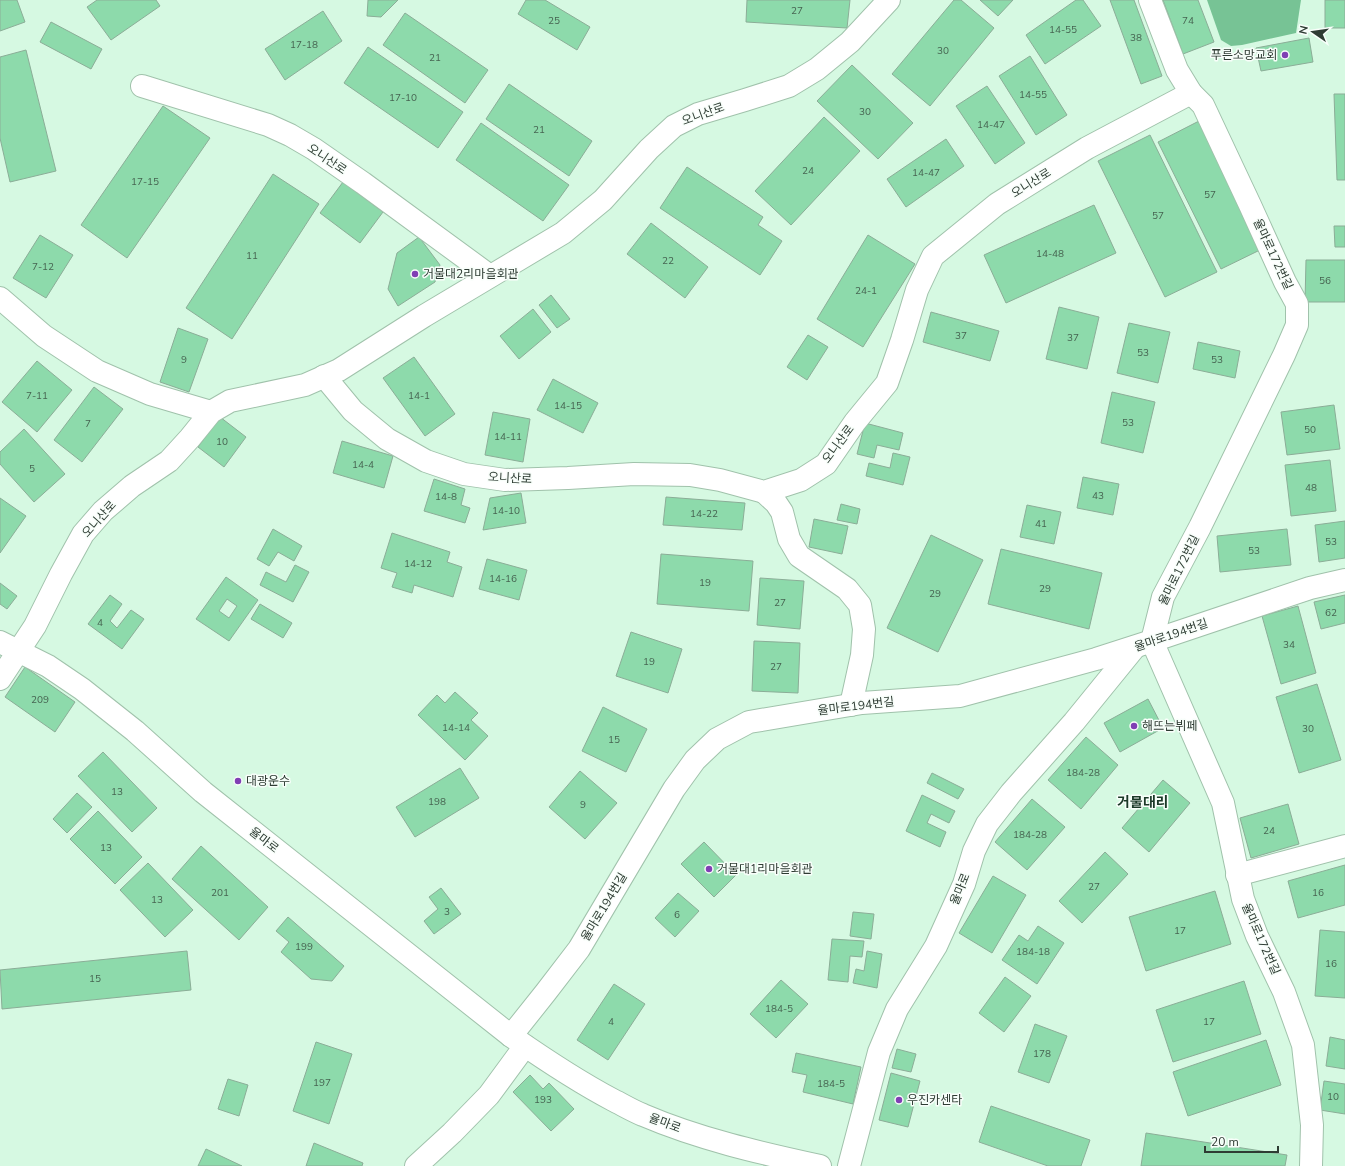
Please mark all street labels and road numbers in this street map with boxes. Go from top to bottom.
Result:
street label: 오니산로 [680,99,726,129]
street label: 오니산로 [304,140,350,178]
street label: 오니산로 [1008,165,1054,201]
street label: 율마로172번길 [1250,216,1296,292]
street label: 오니산로 [818,422,858,466]
street label: 오니산로 [488,469,532,487]
street label: 오니산로 [78,497,120,541]
street label: 율마로172번길 [1155,532,1203,608]
street label: 율마로194번길 [1132,615,1210,655]
street label: 율마로194번길 [817,693,895,719]
street label: 율마로 [246,823,282,857]
street label: 율마로194번길 [577,870,631,944]
street label: 율마로 [946,871,974,907]
street label: 율마로172번길 [1238,901,1284,977]
street label: 율마로 [647,1110,683,1136]

